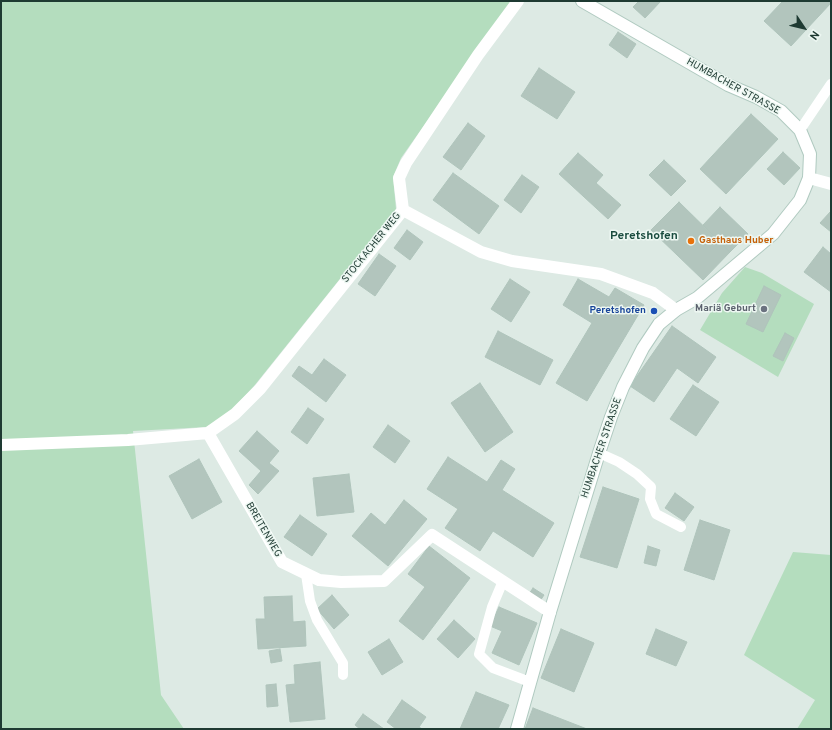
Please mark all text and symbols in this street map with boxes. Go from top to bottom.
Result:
north arrow [784,8,824,48]
text: N [806,28,822,42]
street label: HUMBACHER STRASSE [684,56,782,118]
street label: STOCKACHER WEG [340,210,404,286]
district label: Peretshofen [610,230,678,244]
place label: Gasthaus Huber [699,235,773,247]
marker: Gasthaus Huber [686,236,696,246]
place label: Mariä Geburt [695,303,756,315]
marker: Mariä Geburt [759,304,769,314]
place label: Peretshofen [589,305,646,317]
marker: Peretshofen [649,306,659,316]
street label: HUMBACHER STRASSE [579,396,625,500]
street label: BREITENWEG [242,500,284,560]

